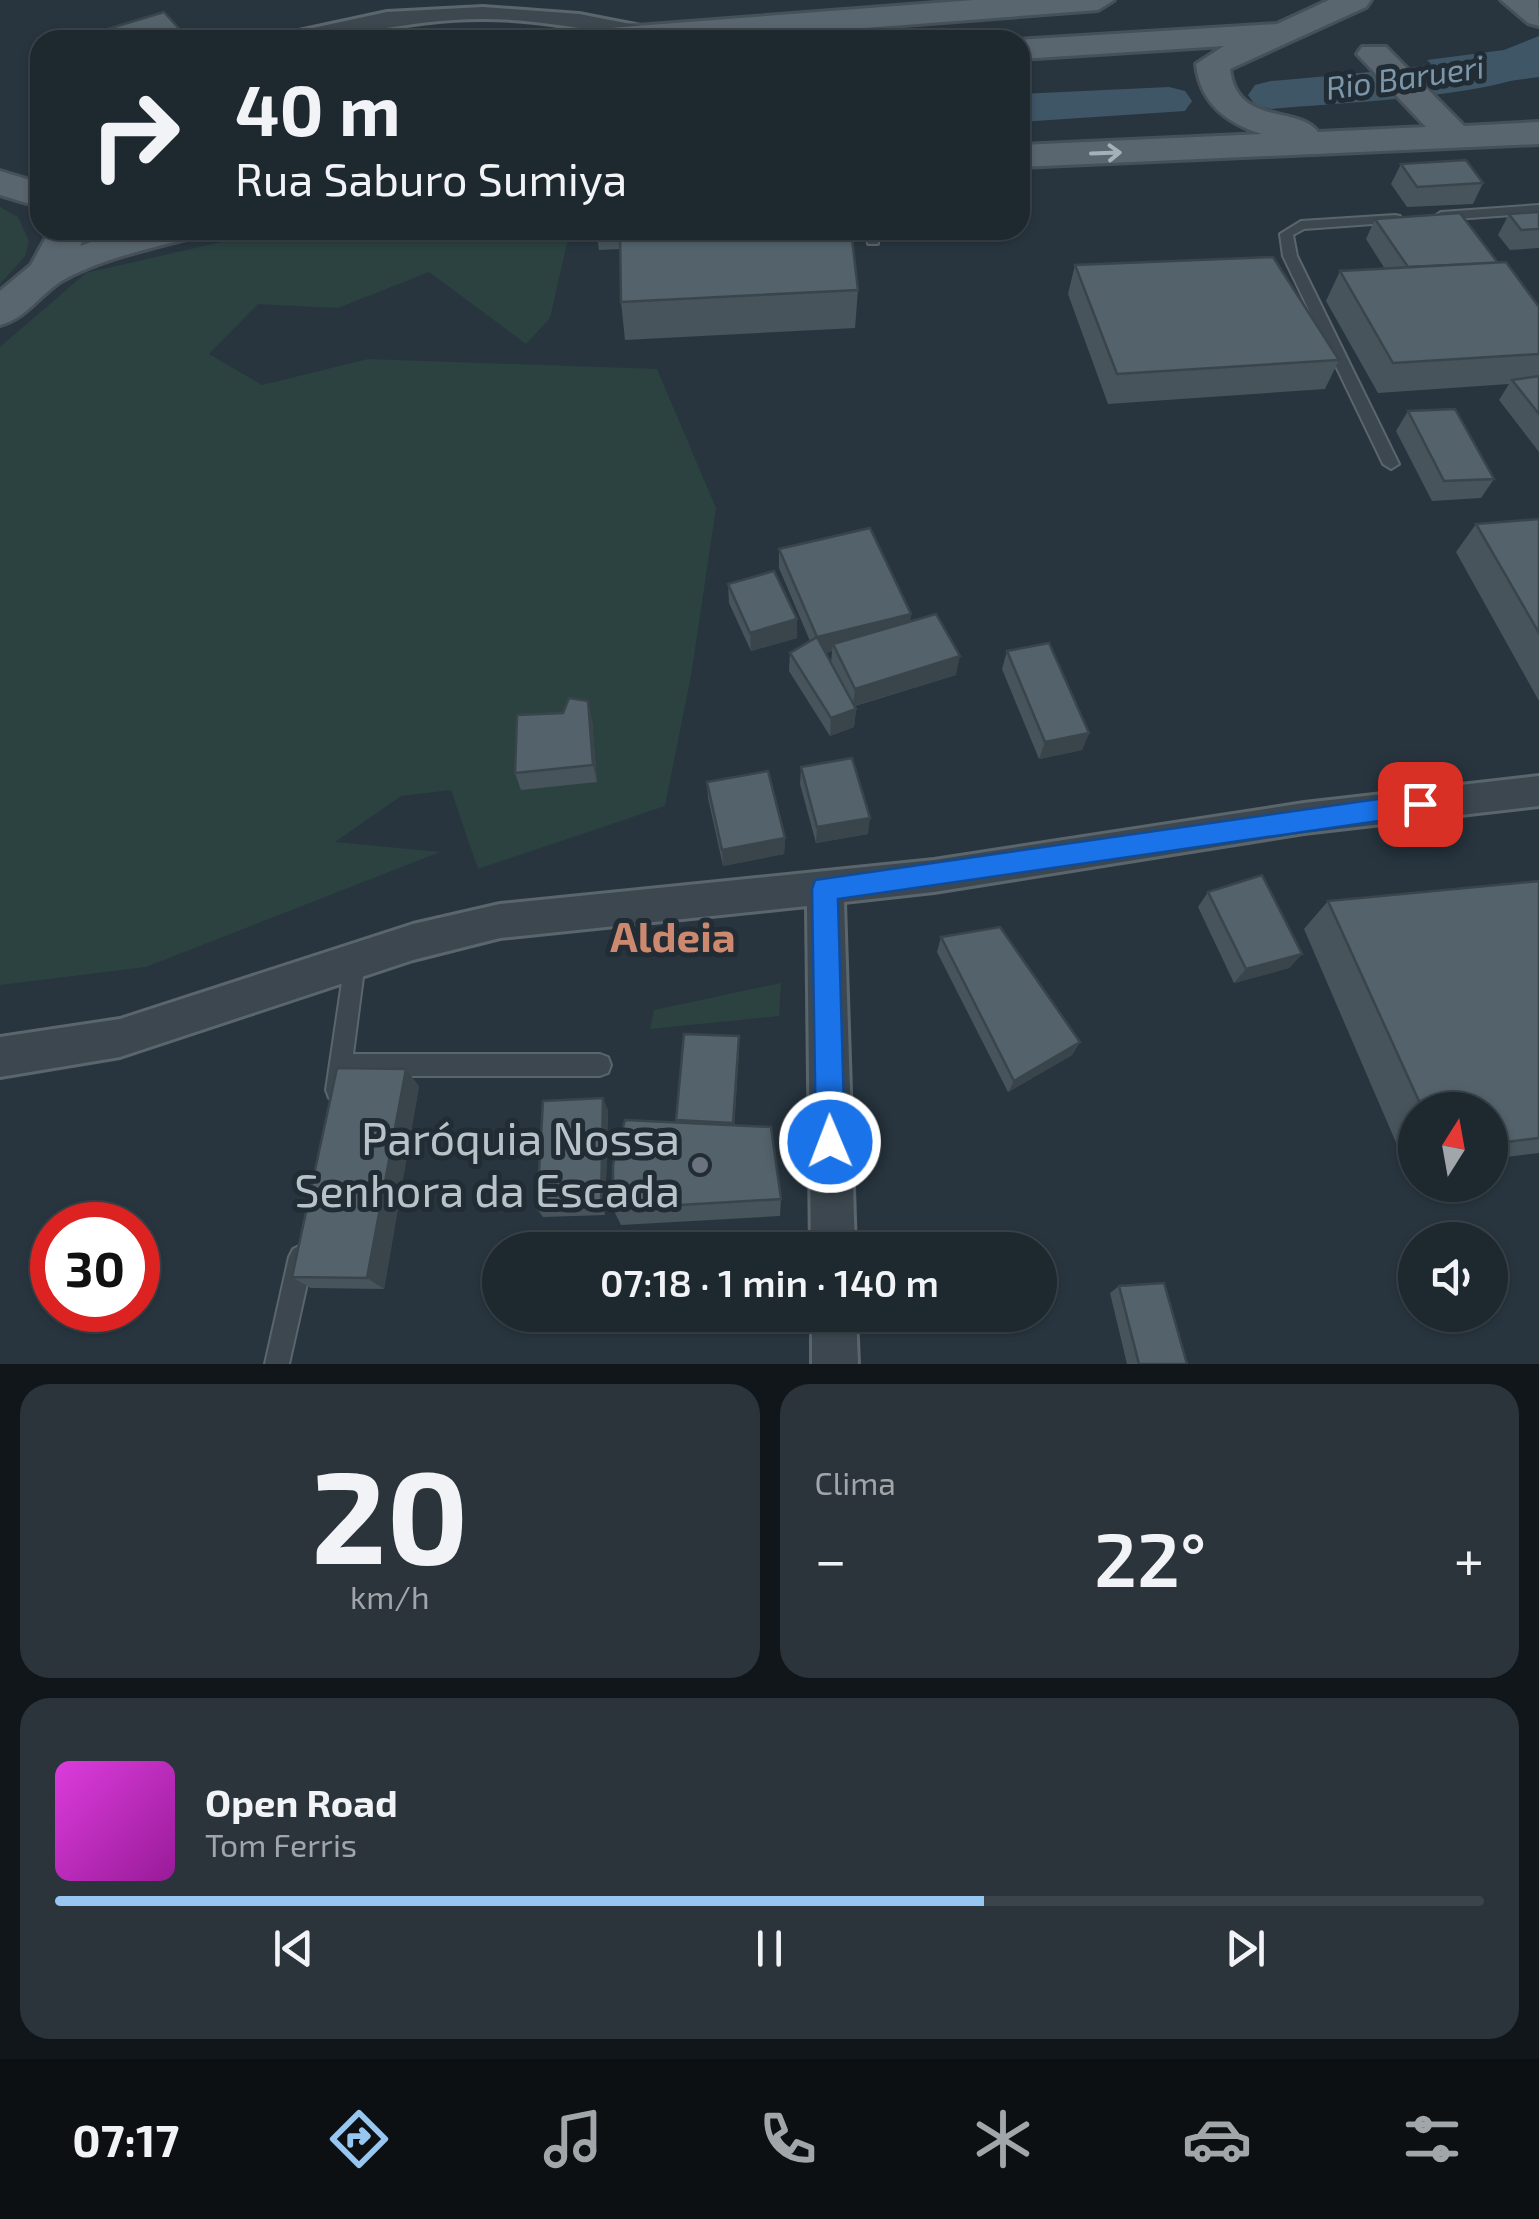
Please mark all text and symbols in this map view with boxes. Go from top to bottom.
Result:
water label: Rio Barueri [1323,46,1487,106]
text: 40 m [235,66,401,150]
icon: right [70,70,200,200]
one-way arrow [1089,143,1121,162]
text: Rua Saburo Sumiya [235,151,627,205]
pin [1378,762,1463,847]
icon: arrive [1393,777,1448,832]
district label: Aldeia [610,910,736,960]
position arrow [778,1090,882,1194]
north arrow [1398,1092,1508,1202]
map controls [1398,1092,1508,1332]
place label: Paróquia Nossa Senhora da Escada [294,1110,680,1216]
marker: Paróquia Nossa Senhora da Escada [689,1154,711,1176]
speed limit sign: 30 [30,1202,160,1332]
button: sound [1398,1222,1508,1332]
text: 07:18 · 1 min · 140 m [600,1259,939,1305]
text: 20 [311,1434,469,1590]
text: Clima [815,1463,896,1501]
text: 22° [1094,1512,1206,1602]
text: − [815,1525,847,1591]
text: + [1454,1525,1484,1591]
text: km/h [350,1577,429,1615]
text: Open Road [205,1779,398,1825]
text: Tom Ferris [205,1825,357,1863]
icon: previous [266,1921,321,1976]
icon: pause [742,1921,797,1976]
icon: next [1218,1921,1273,1976]
icon: directions [324,2104,394,2174]
icon: music [538,2104,608,2174]
icon: phone [753,2104,823,2174]
icon: climate [968,2104,1038,2174]
icon: car [1182,2104,1252,2174]
icon: filters [1397,2104,1467,2174]
text: 07:17 [72,2112,179,2166]

